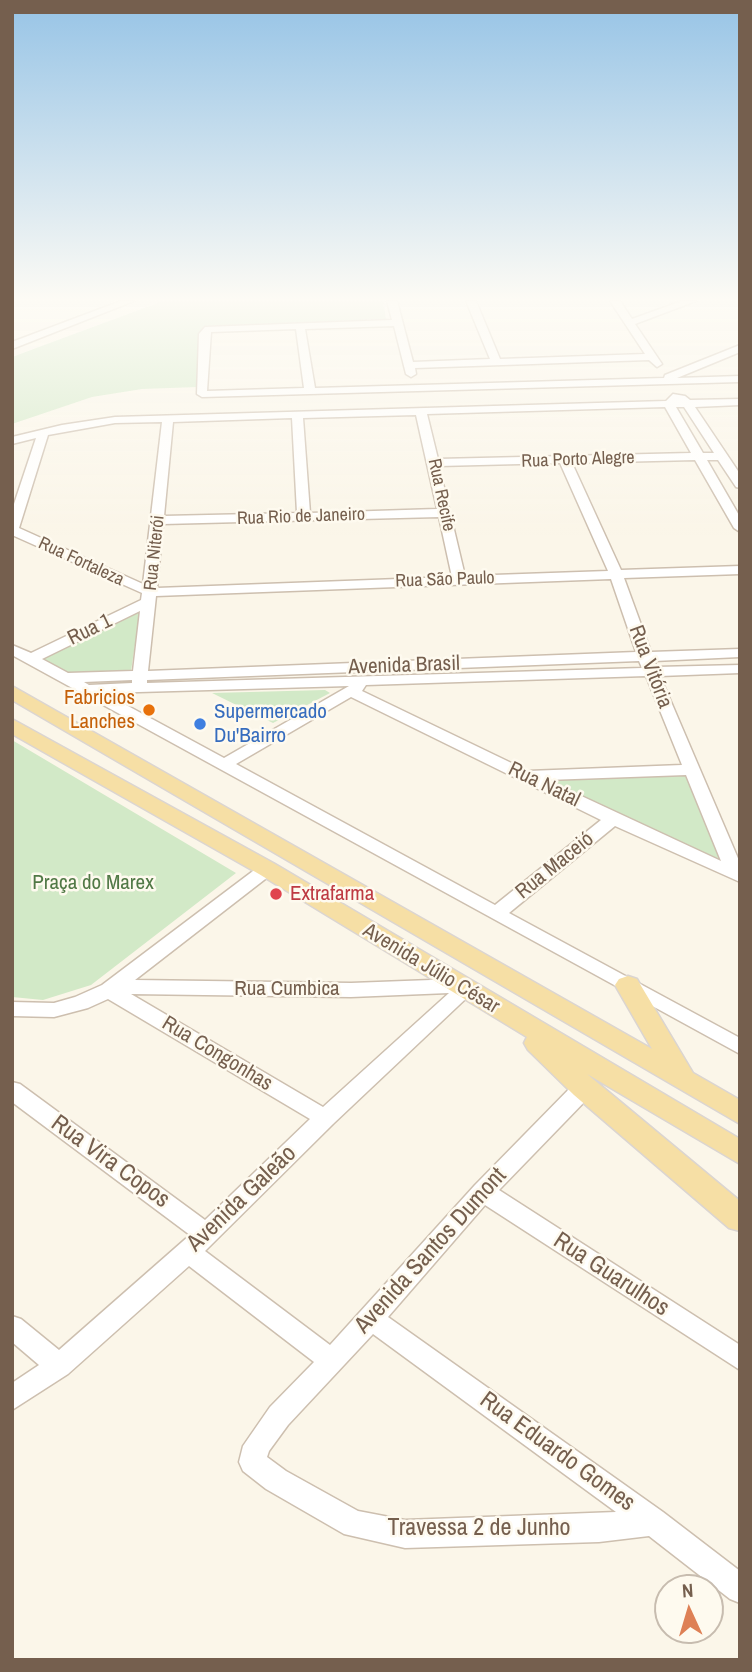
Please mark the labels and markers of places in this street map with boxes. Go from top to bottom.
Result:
place label: Fabricios Lanches [64,685,135,735]
place label: Supermercado Du'Bairro [214,699,327,749]
marker: Fabricios Lanches [141,702,157,718]
marker: Supermercado Du'Bairro [192,716,208,732]
place label: Extrafarma [290,881,374,907]
marker: Extrafarma [268,886,284,902]

